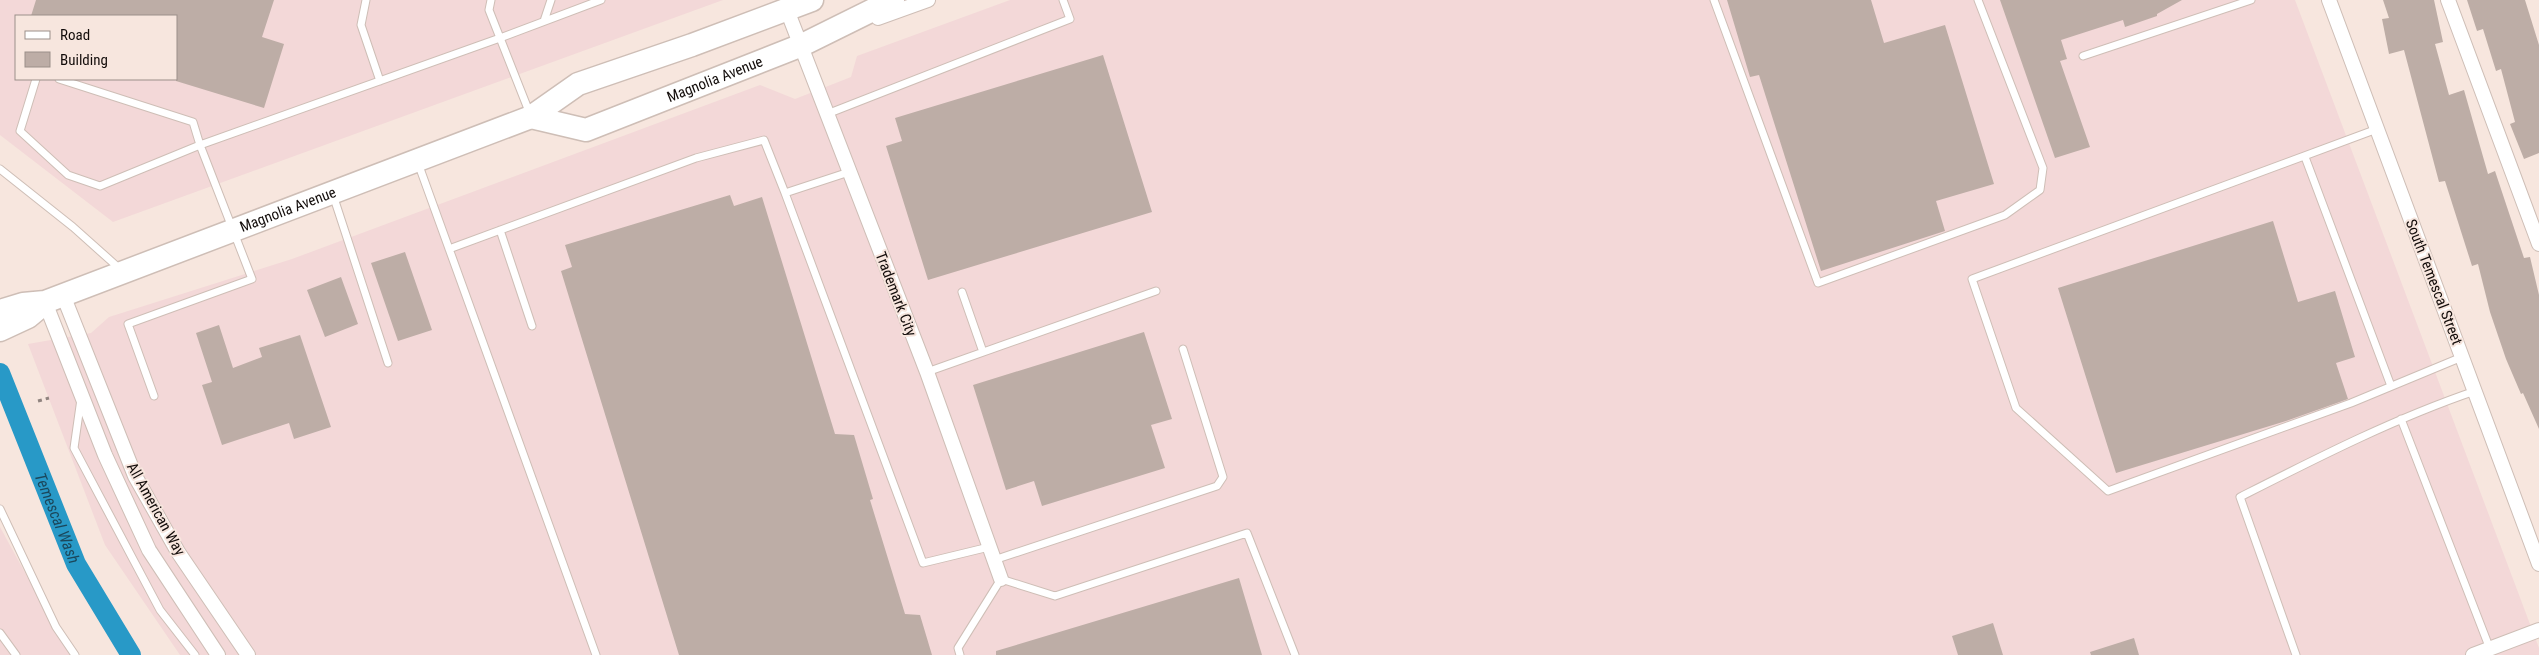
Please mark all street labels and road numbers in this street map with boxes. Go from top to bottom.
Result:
street label: Magnolia Avenue [664,52,765,106]
street label: Magnolia Avenue [237,183,338,236]
street label: South Temescal Street [2402,217,2466,347]
street label: Trademark City [872,249,920,339]
street label: All American Way [123,459,189,559]

